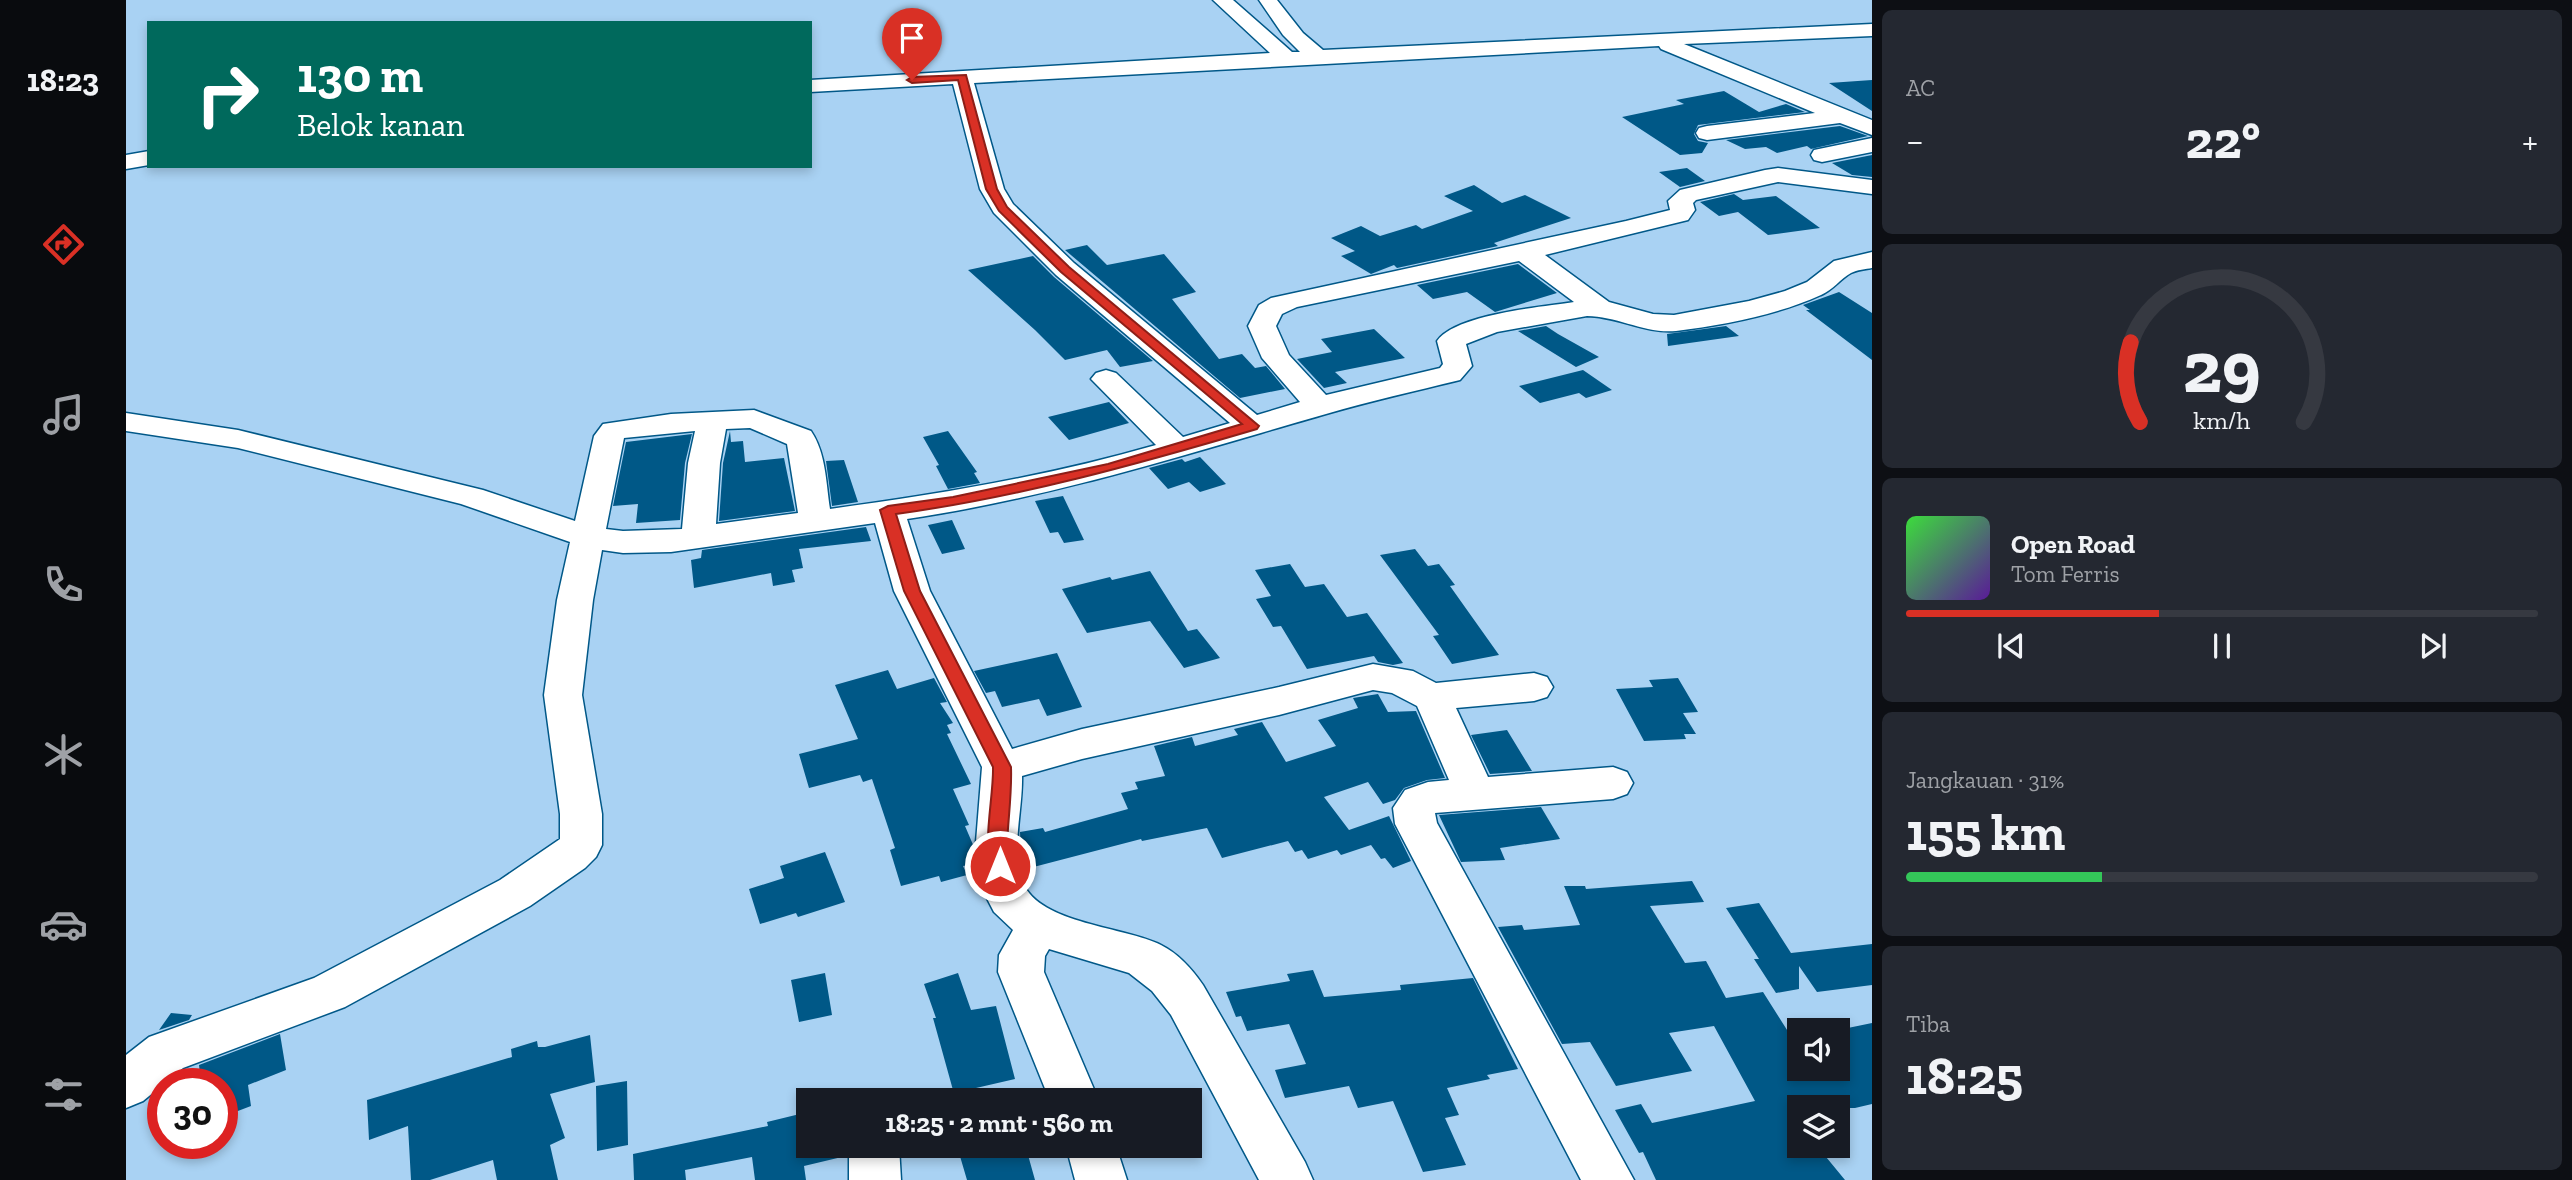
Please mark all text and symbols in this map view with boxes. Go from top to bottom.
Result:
pin [882,8,942,80]
icon: arrive [893,19,931,57]
text: 130 m [297,46,423,105]
icon: right [182,49,273,140]
text: 18:23 [27,61,99,99]
text: AC [1906,74,1935,102]
text: Belok kanan [297,106,464,144]
text: 22° [2186,109,2260,171]
text: − [1906,118,1924,164]
text: + [2522,118,2538,164]
icon: directions [39,220,88,269]
text: 29 [2183,323,2261,411]
icon: music [39,390,88,439]
text: km/h [2193,405,2251,435]
text: Open Road [2011,528,2135,560]
icon: phone [39,560,88,609]
text: Tom Ferris [2011,560,2120,588]
icon: previous [1992,627,2030,665]
icon: pause [2203,627,2241,665]
icon: next [2414,627,2452,665]
icon: climate [39,730,88,779]
text: Jangkauan · 31% [1906,766,2064,794]
text: 155 km [1906,801,2065,863]
position arrow [963,829,1037,903]
icon: car [39,900,88,949]
text: Tiba [1906,1010,1950,1038]
map controls [1787,1018,1850,1158]
button: sound [1787,1018,1850,1081]
text: 18:25 [1906,1045,2023,1107]
speed limit sign: 30 [147,1068,238,1159]
icon: filters [39,1070,88,1119]
button: layers [1787,1095,1850,1158]
text: 18:25 · 2 mnt · 560 m [885,1107,1113,1139]

